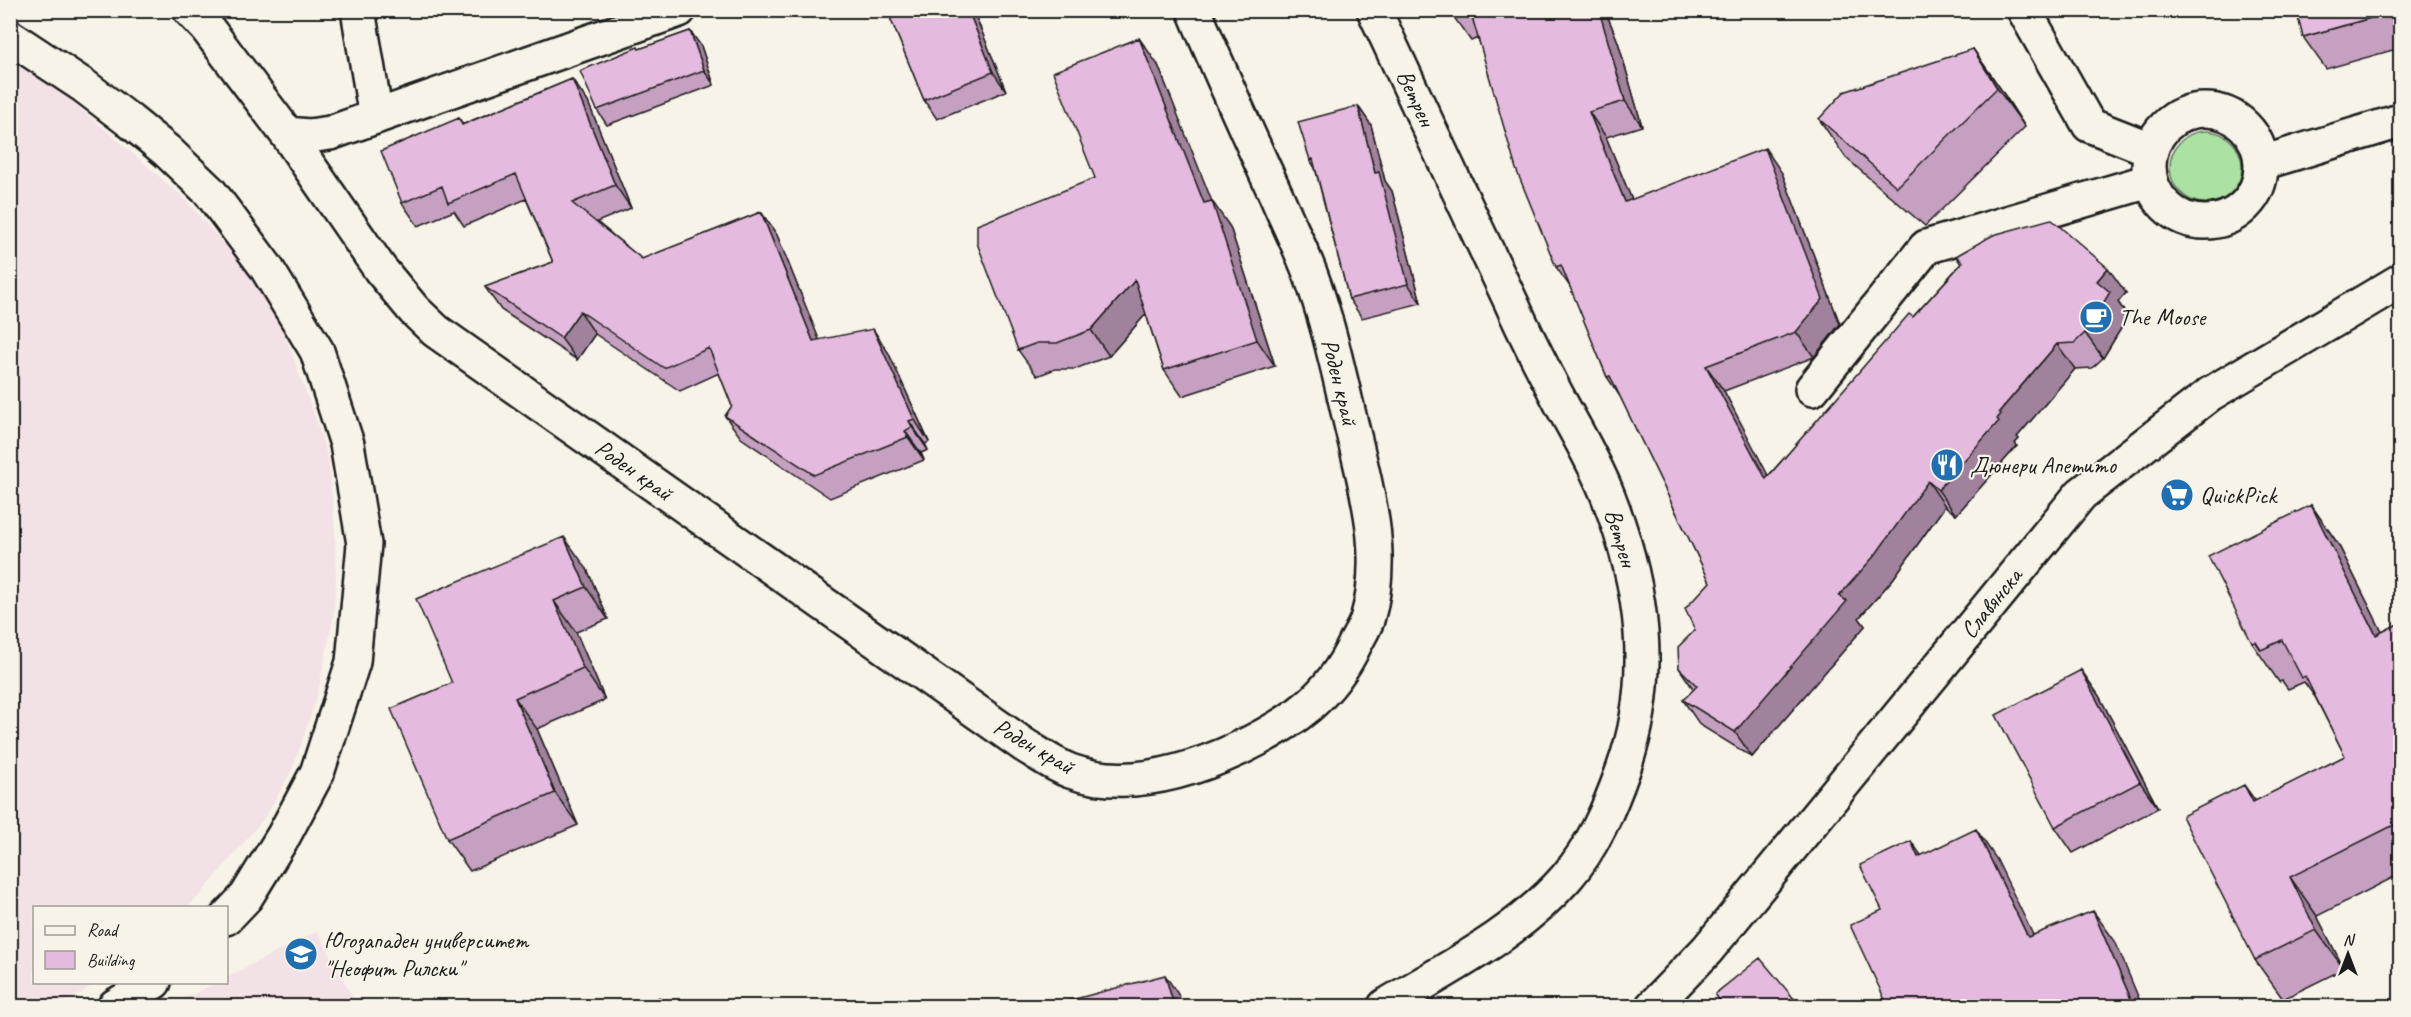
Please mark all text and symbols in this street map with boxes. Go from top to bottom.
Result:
street label: Ветрен [1390,65,1443,133]
cafe icon: The Moose [2078,299,2114,335]
place label: The Moose [2119,302,2208,332]
street label: Роден край [1315,336,1366,430]
street label: Роден край [589,432,680,509]
restaurant icon: Дюнери Апетито [1929,447,1965,483]
place label: Дюнери Апетито [1970,450,2117,480]
supermarket icon: QuickPick [2159,477,2195,513]
place label: QuickPick [2200,480,2278,510]
street label: Ветрен [1598,505,1645,573]
street label: Славянска [1954,560,2030,644]
street label: Роден край [988,711,1081,782]
legend [33,906,228,984]
text: Road [87,919,120,941]
north arrow [2318,924,2378,984]
place label: Югозападен университет "Неофит Рилски" [324,925,529,983]
text: N [2343,930,2356,950]
school or university icon: Югозападен университет "Неофит Рилски" [283,936,319,972]
text: Building [87,949,136,971]

